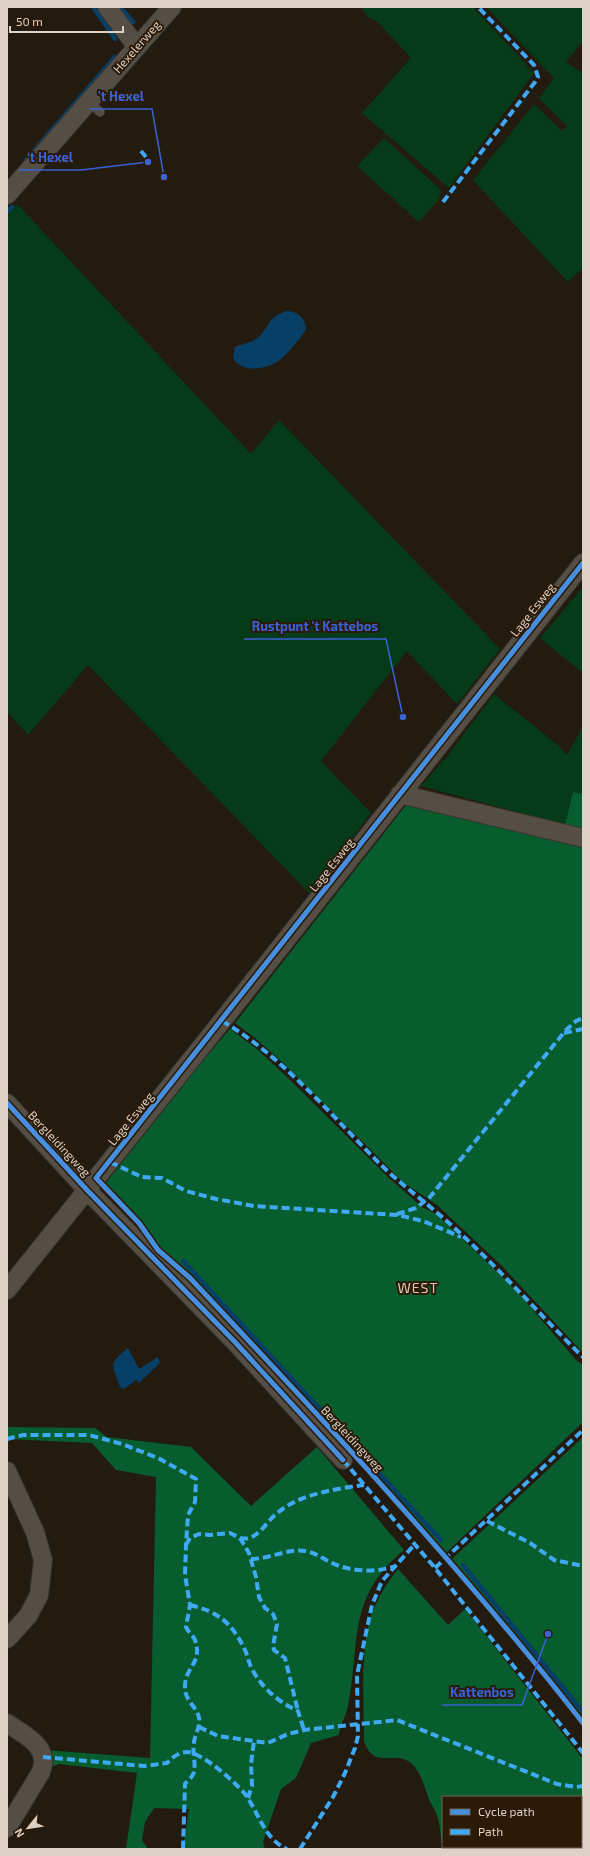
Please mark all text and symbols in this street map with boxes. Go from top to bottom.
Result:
scale bar [10,8,123,34]
text: 50 m [16,14,43,28]
street label: Hexelerweg [110,17,163,75]
callout: 't Hexel [90,84,152,109]
text: 't Hexel [98,88,145,104]
callout: ‘t Hexel [19,145,81,170]
text: ‘t Hexel [27,149,74,165]
street label: Lage Esweg [507,579,558,639]
callout: Rustpunt 't Kattebos [244,614,386,639]
text: Rustpunt 't Kattebos [252,618,378,634]
street label: Lage Esweg [306,834,357,894]
street label: Lage Esweg [105,1089,156,1148]
street label: Bergleidingweg [26,1108,94,1179]
district label: WEST [397,1279,439,1296]
street label: Bergleidingweg [319,1403,387,1474]
callout: Kattenbos [442,1680,522,1705]
text: Kattenbos [450,1684,514,1700]
legend [442,1796,582,1848]
text: Cycle path [478,1804,535,1818]
north arrow [8,1808,48,1848]
text: Path [478,1824,503,1838]
text: N [11,1827,27,1840]

